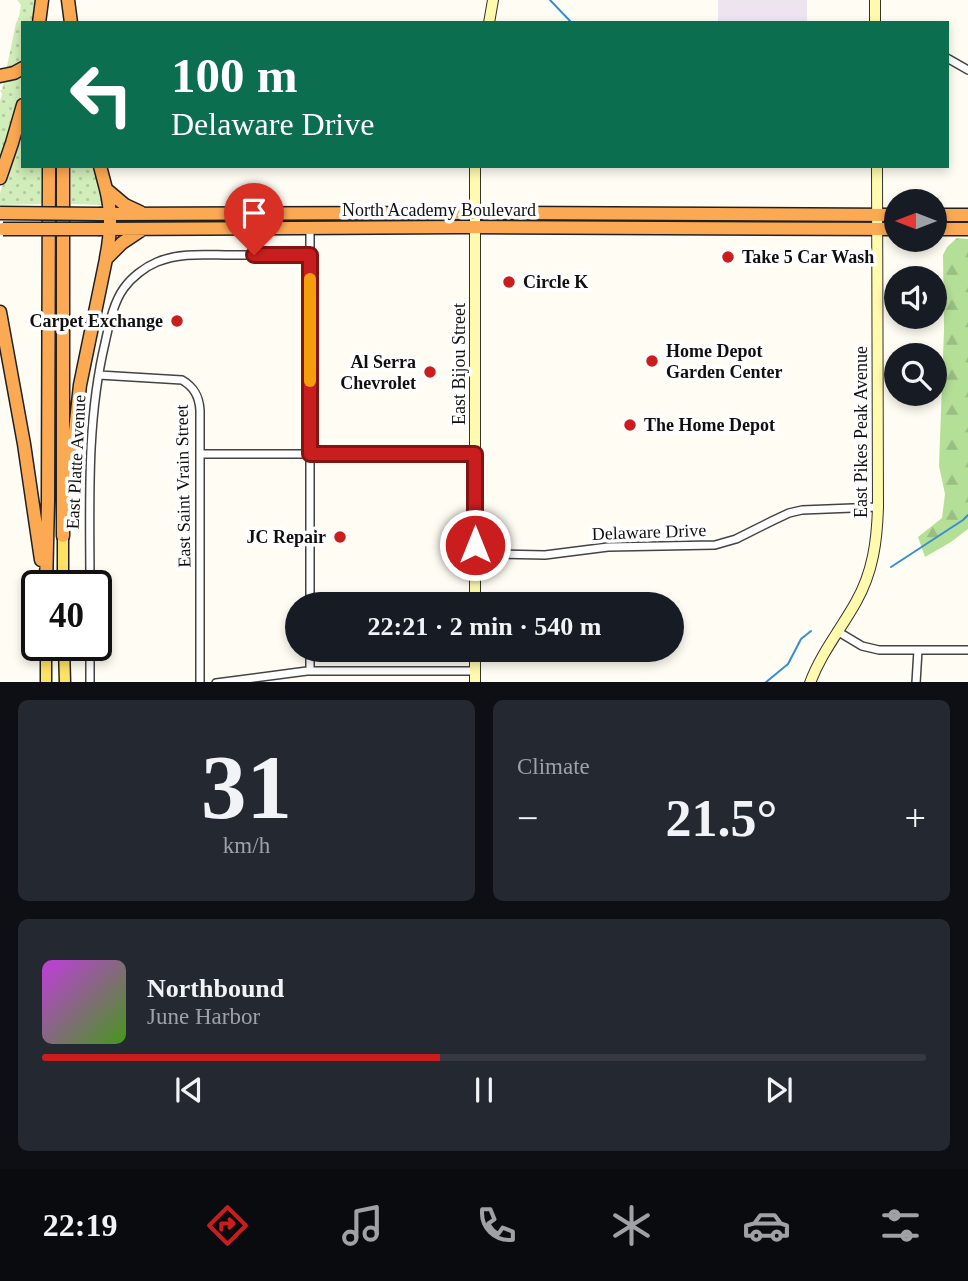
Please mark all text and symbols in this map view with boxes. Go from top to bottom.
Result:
text: 100 m [171,48,298,103]
icon: left [56,49,147,140]
text: Delaware Drive [171,106,374,142]
pin [224,183,284,255]
north arrow [884,189,947,252]
map controls [884,189,947,406]
icon: arrive [235,194,273,232]
street label: North Academy Boulevard [342,200,536,220]
place label: Take 5 Car Wash [742,247,874,267]
marker: Take 5 Car Wash [720,249,736,265]
button: sound [884,266,947,329]
place label: Circle K [523,272,588,292]
marker: Circle K [501,274,517,290]
street label: East Bijou Street [449,303,469,425]
place label: Carpet Exchange [30,311,163,331]
marker: Carpet Exchange [169,313,185,329]
place label: Home Depot Garden Center [666,341,782,382]
button: search [884,343,947,406]
street label: East Pikes Peak Avenue [851,346,871,518]
place label: Al Serra Chevrolet [340,352,416,393]
marker: Home Depot Garden Center [644,353,660,369]
marker: Al Serra Chevrolet [422,364,438,380]
street label: East Platte Avenue [62,394,90,530]
street label: East Saint Vrain Street [172,404,194,568]
place label: The Home Depot [644,415,775,435]
marker: The Home Depot [622,417,638,433]
position arrow [438,508,512,582]
street label: Delaware Drive [591,520,707,544]
place label: JC Repair [247,527,326,547]
marker: JC Repair [332,529,348,545]
speed limit sign: 40 [21,570,112,661]
text: 22:21 · 2 min · 540 m [368,612,602,641]
text: 31 [201,737,292,838]
text: Climate [517,754,590,779]
text: 21.5° [666,790,777,847]
text: − [517,797,538,839]
text: + [905,797,926,839]
text: km/h [223,833,270,858]
text: Northbound [147,974,284,1003]
text: June Harbor [147,1004,260,1029]
icon: previous [170,1071,208,1109]
icon: pause [465,1071,503,1109]
icon: next [760,1071,798,1109]
icon: directions [203,1201,252,1250]
icon: music [338,1201,387,1250]
icon: phone [472,1201,521,1250]
icon: climate [607,1201,656,1250]
icon: car [742,1201,791,1250]
icon: filters [876,1201,925,1250]
text: 22:19 [43,1207,117,1243]

